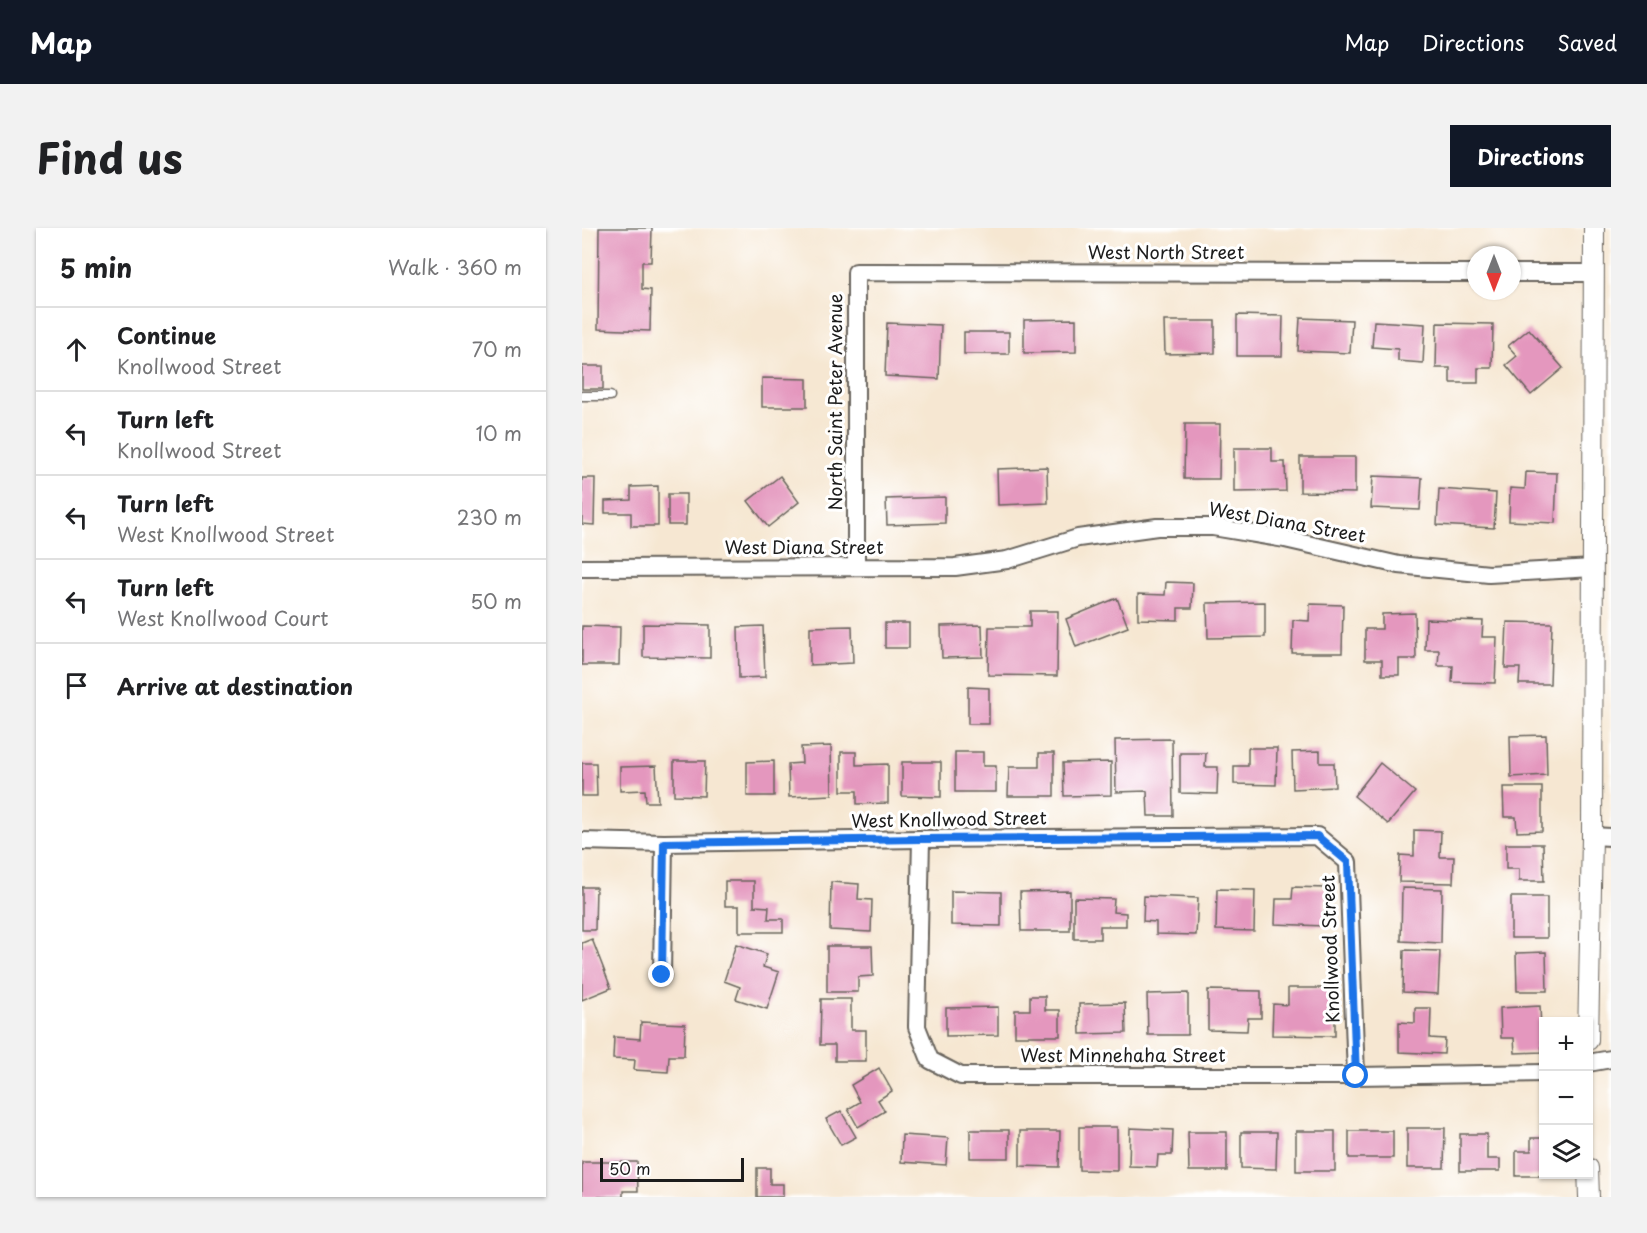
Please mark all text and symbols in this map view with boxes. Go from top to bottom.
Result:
text: Map [30,21,92,64]
text: Map [1344,26,1389,58]
text: Directions [1422,26,1524,58]
text: Saved [1557,26,1617,58]
text: Find us [36,125,183,188]
button: Directions [1450,125,1611,187]
street label: West North Street [1088,238,1244,265]
north arrow [1467,246,1521,300]
text: 5 min [60,248,132,287]
text: Walk · 360 m [388,252,522,282]
street label: North Saint Peter Avenue [821,293,848,510]
text: Continue [117,318,216,351]
icon: ahead [60,333,93,366]
text: 70 m [472,334,522,364]
text: Knollwood Street [117,351,281,381]
text: Turn left [117,402,214,435]
icon: left [60,417,93,450]
text: 10 m [475,418,522,448]
text: Knollwood Street [117,435,281,465]
text: Turn left [117,486,214,519]
street label: West Diana Street [1207,494,1368,549]
icon: left [60,501,93,534]
text: 230 m [457,502,522,532]
text: West Knollwood Street [117,519,334,549]
street label: West Diana Street [725,533,883,560]
text: Turn left [117,570,214,603]
icon: left [60,585,93,618]
text: 50 m [470,586,522,616]
text: West Knollwood Court [117,603,328,633]
icon: arrive [60,669,93,702]
text: Arrive at destination [117,669,353,702]
street label: West Knollwood Street [851,803,1047,834]
street label: Knollwood Street [1313,875,1346,1023]
route end [648,961,674,987]
map controls [1539,1017,1593,1179]
button: + [1539,1017,1593,1071]
street label: West Minnehaha Street [1020,1041,1226,1068]
route start [1342,1062,1368,1088]
button: − [1539,1071,1593,1125]
button: layers [1539,1125,1593,1179]
scale bar [600,1155,744,1182]
text: 50 m [609,1156,650,1180]

